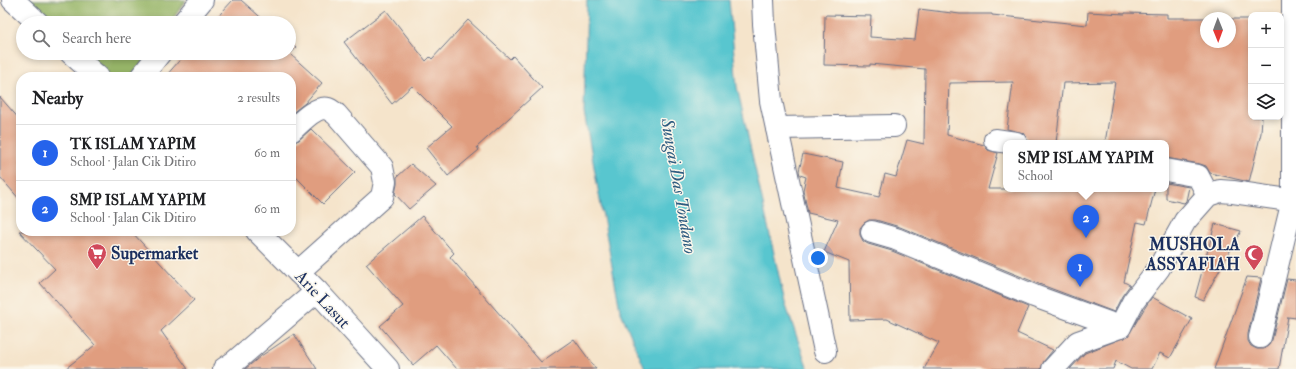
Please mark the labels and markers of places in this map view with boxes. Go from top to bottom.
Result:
pin: 2 [1073,205,1099,238]
place label: MUSHOLA ASSYAFIAH [1145,234,1240,275]
supermarket icon: Supermarket [86,242,108,270]
place label: Supermarket [111,243,199,265]
mosque icon: MUSHOLA ASSYAFIAH [1243,243,1265,271]
pin: 1 [1067,254,1093,287]

